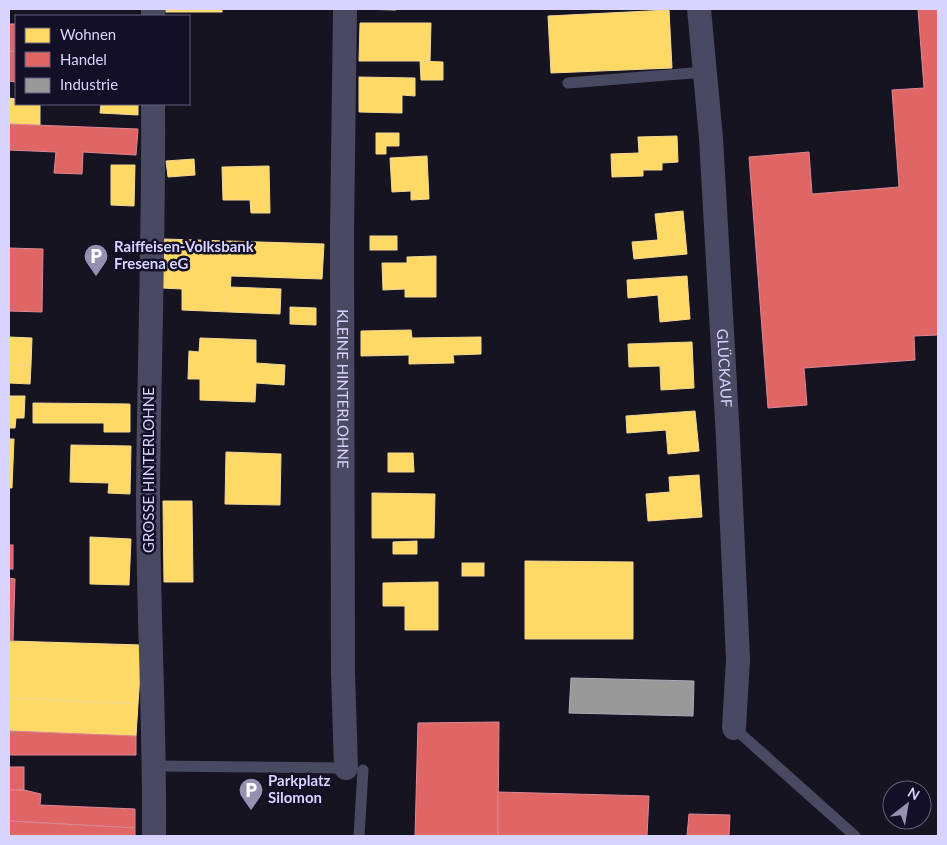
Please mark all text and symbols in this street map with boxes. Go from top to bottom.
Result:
legend [15,15,190,105]
text: Wohnen [60,25,116,43]
text: Handel [60,50,107,68]
text: Industrie [60,75,118,93]
place label: Raiffeisen-Volksbank Fresena eG [114,237,255,272]
parking icon: Raiffeisen-Volksbank Fresena eG [83,243,109,277]
street label: KLEINE HINTERLOHNE [334,309,353,469]
street label: GLÜCKAUF [714,328,736,408]
street label: GROSSE HINTERLOHNE [139,387,157,553]
place label: Parkplatz Silomon [268,771,331,806]
parking icon: Parkplatz Silomon [238,777,264,811]
north arrow [882,780,932,830]
text: N [905,783,923,803]

